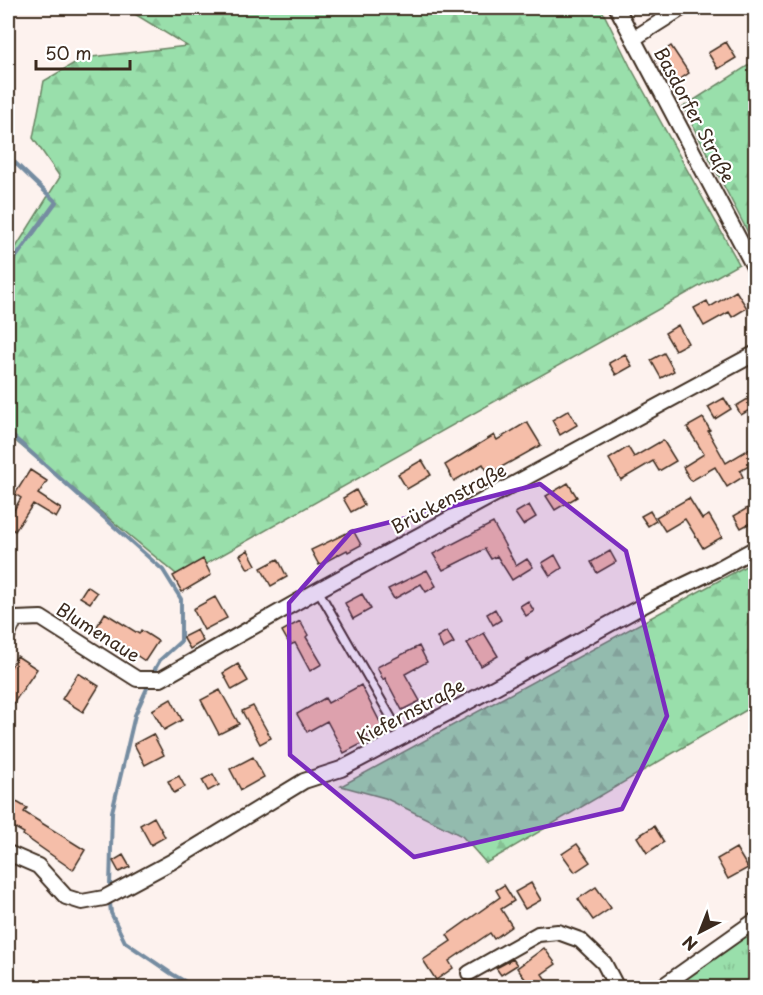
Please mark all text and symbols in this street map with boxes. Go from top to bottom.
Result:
scale bar [36,33,130,71]
text: 50 m [45,39,92,66]
street label: Basdorfer Straße [648,42,742,187]
street label: Brückenstraße [386,456,511,539]
street label: Blumenaue [52,595,146,668]
street label: Kiefernstraße [352,671,469,750]
north arrow [670,902,730,962]
text: N [677,931,702,957]

